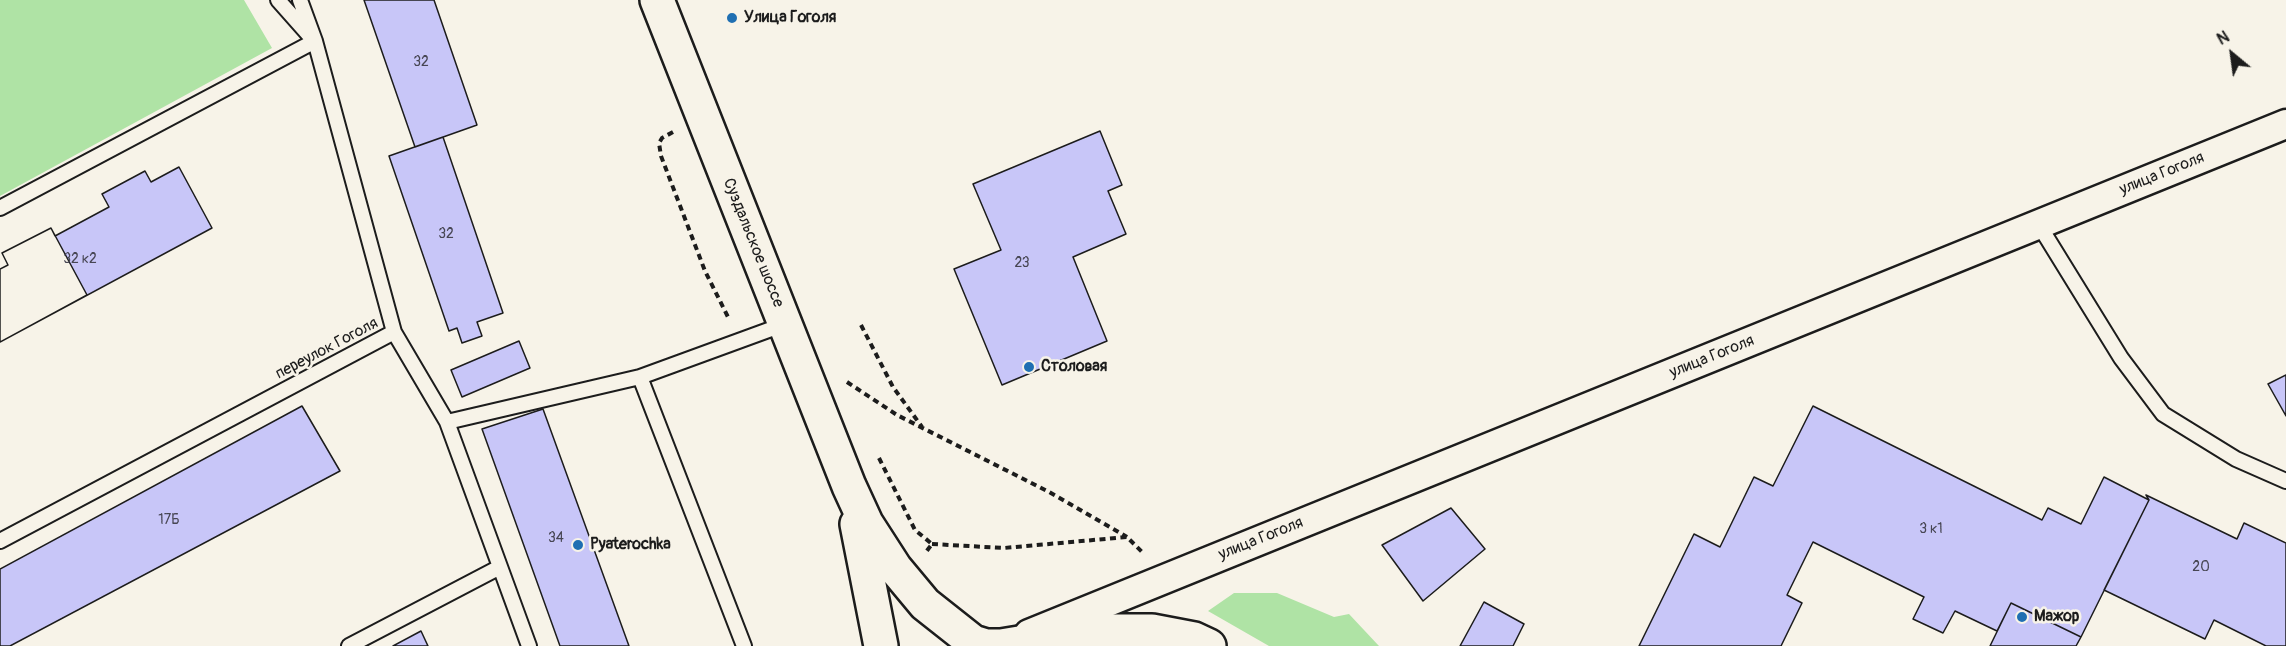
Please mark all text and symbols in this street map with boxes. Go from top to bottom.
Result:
place label: Улица Гоголя [744,8,836,28]
marker: Улица Гоголя [725,11,739,25]
north arrow [2202,24,2262,84]
text: N [2214,27,2233,50]
house number: 32 [413,54,429,70]
street label: улица Гоголя [2117,148,2207,200]
street label: Суздальское шоссе [718,176,788,310]
house number: 32 [438,226,454,242]
house number: 32 к2 [63,251,97,267]
house number: 23 [1014,255,1030,271]
street label: переулок Гоголя [272,314,382,384]
street label: улица Гоголя [1667,331,1757,383]
place label: Столовая [1041,357,1107,377]
marker: Столовая [1022,360,1036,374]
house number: 17Б [158,512,180,528]
street label: улица Гоголя [1216,513,1306,565]
house number: 3 к1 [1919,521,1943,537]
house number: 34 [548,530,564,546]
place label: Pyaterochka [590,535,671,555]
marker: Pyaterochka [571,538,585,552]
house number: 20 [2192,559,2210,575]
place label: Мажор [2034,607,2079,627]
marker: Мажор [2015,610,2029,624]

